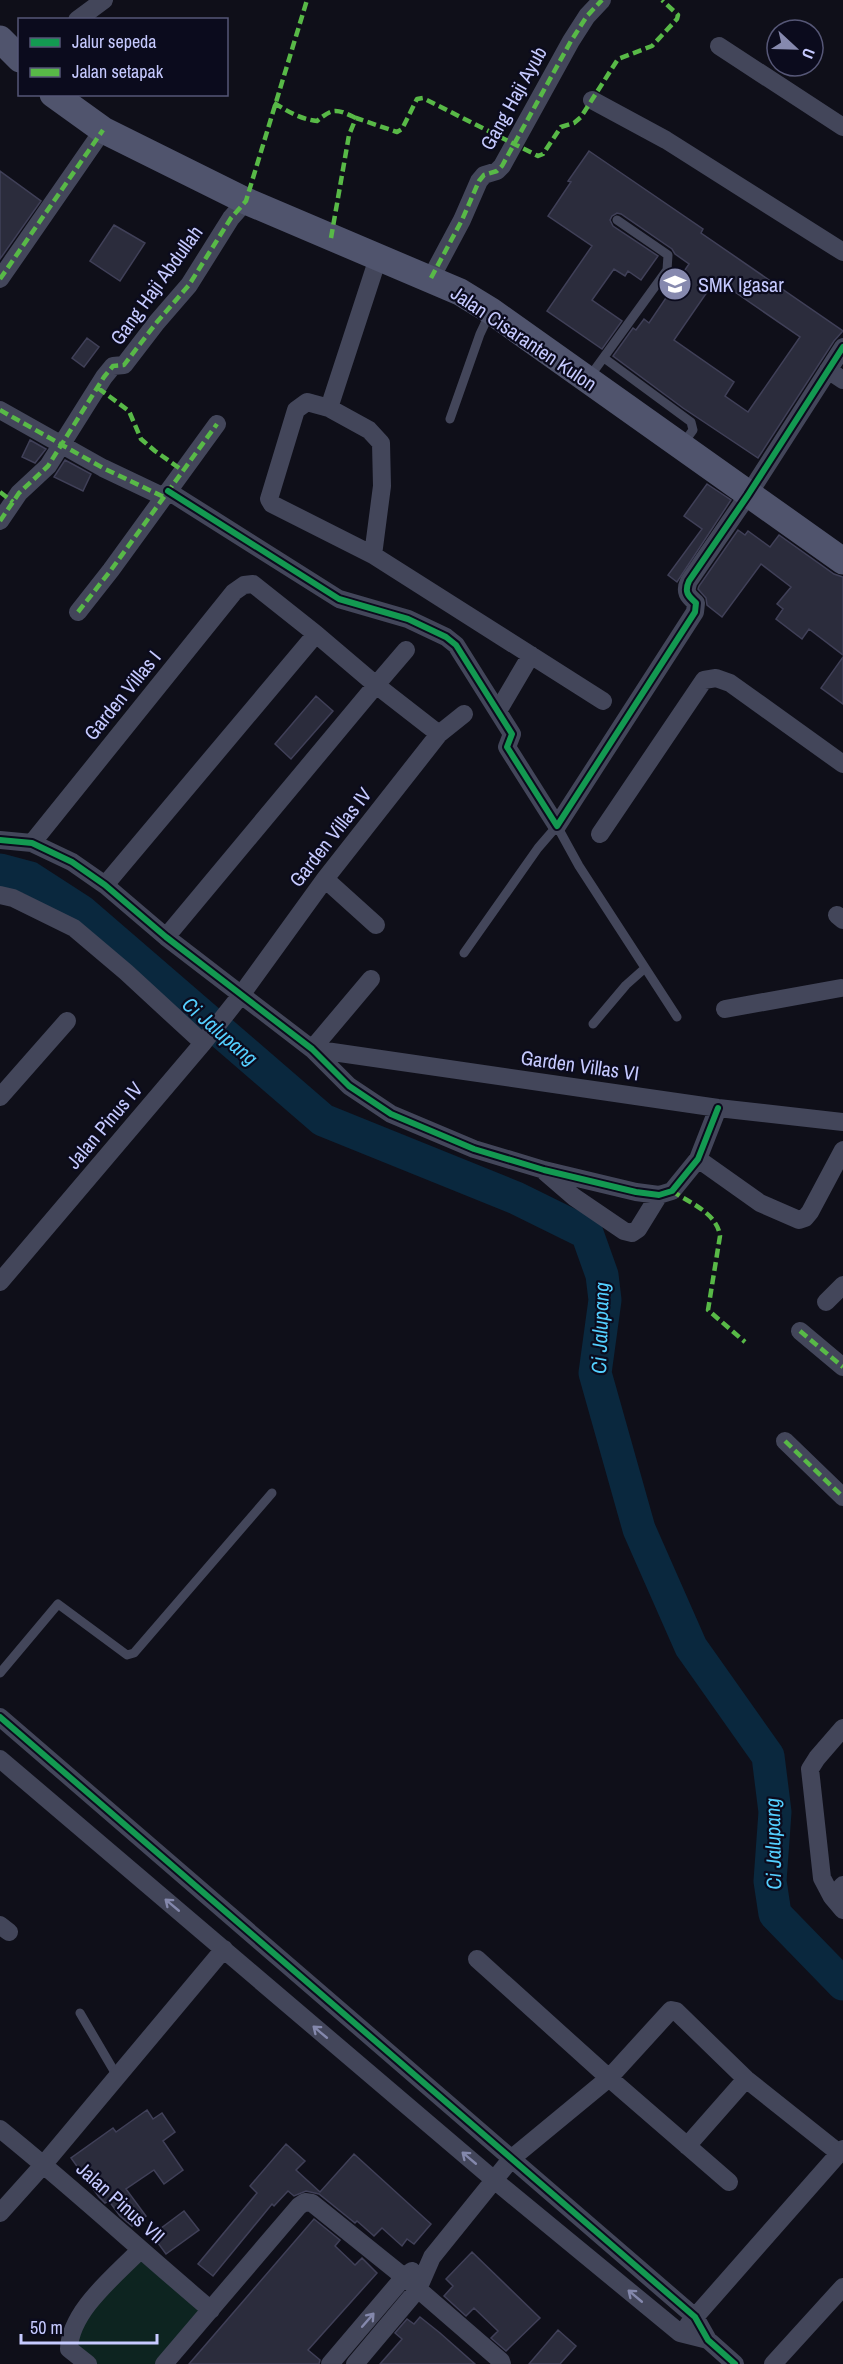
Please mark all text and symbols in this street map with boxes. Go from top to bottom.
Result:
legend [18,18,228,96]
north arrow [765,18,825,78]
text: Jalur sepeda [72,29,157,54]
street label: Gang Haji Ayub [473,41,553,155]
text: U [797,45,821,62]
text: Jalan setapak [72,59,164,84]
street label: Gang Haji Abdullah [104,220,208,350]
school or university icon: SMK Igasar [657,266,693,302]
place label: SMK Igasar [698,271,784,298]
street label: Jalan Cisaranten Kulon [446,279,602,397]
street label: Garden Villas I [77,644,167,746]
street label: Garden Villas IV [283,782,377,892]
water label: Ci Jalupang [176,990,265,1072]
street label: Garden Villas VI [519,1043,641,1087]
street label: Jalan Pinus IV [60,1076,148,1174]
water label: Ci Jalupang [584,1281,616,1374]
water label: Ci Jalupang [758,1797,788,1890]
one-way arrow [165,1898,180,1912]
one-way arrow [312,2025,328,2038]
one-way arrow [462,2151,477,2165]
street label: Jalan Pinus VII [71,2155,171,2249]
one-way arrow [627,2289,643,2302]
scale bar [21,2307,158,2345]
one-way arrow [361,2312,374,2328]
text: 50 m [30,2315,63,2340]

